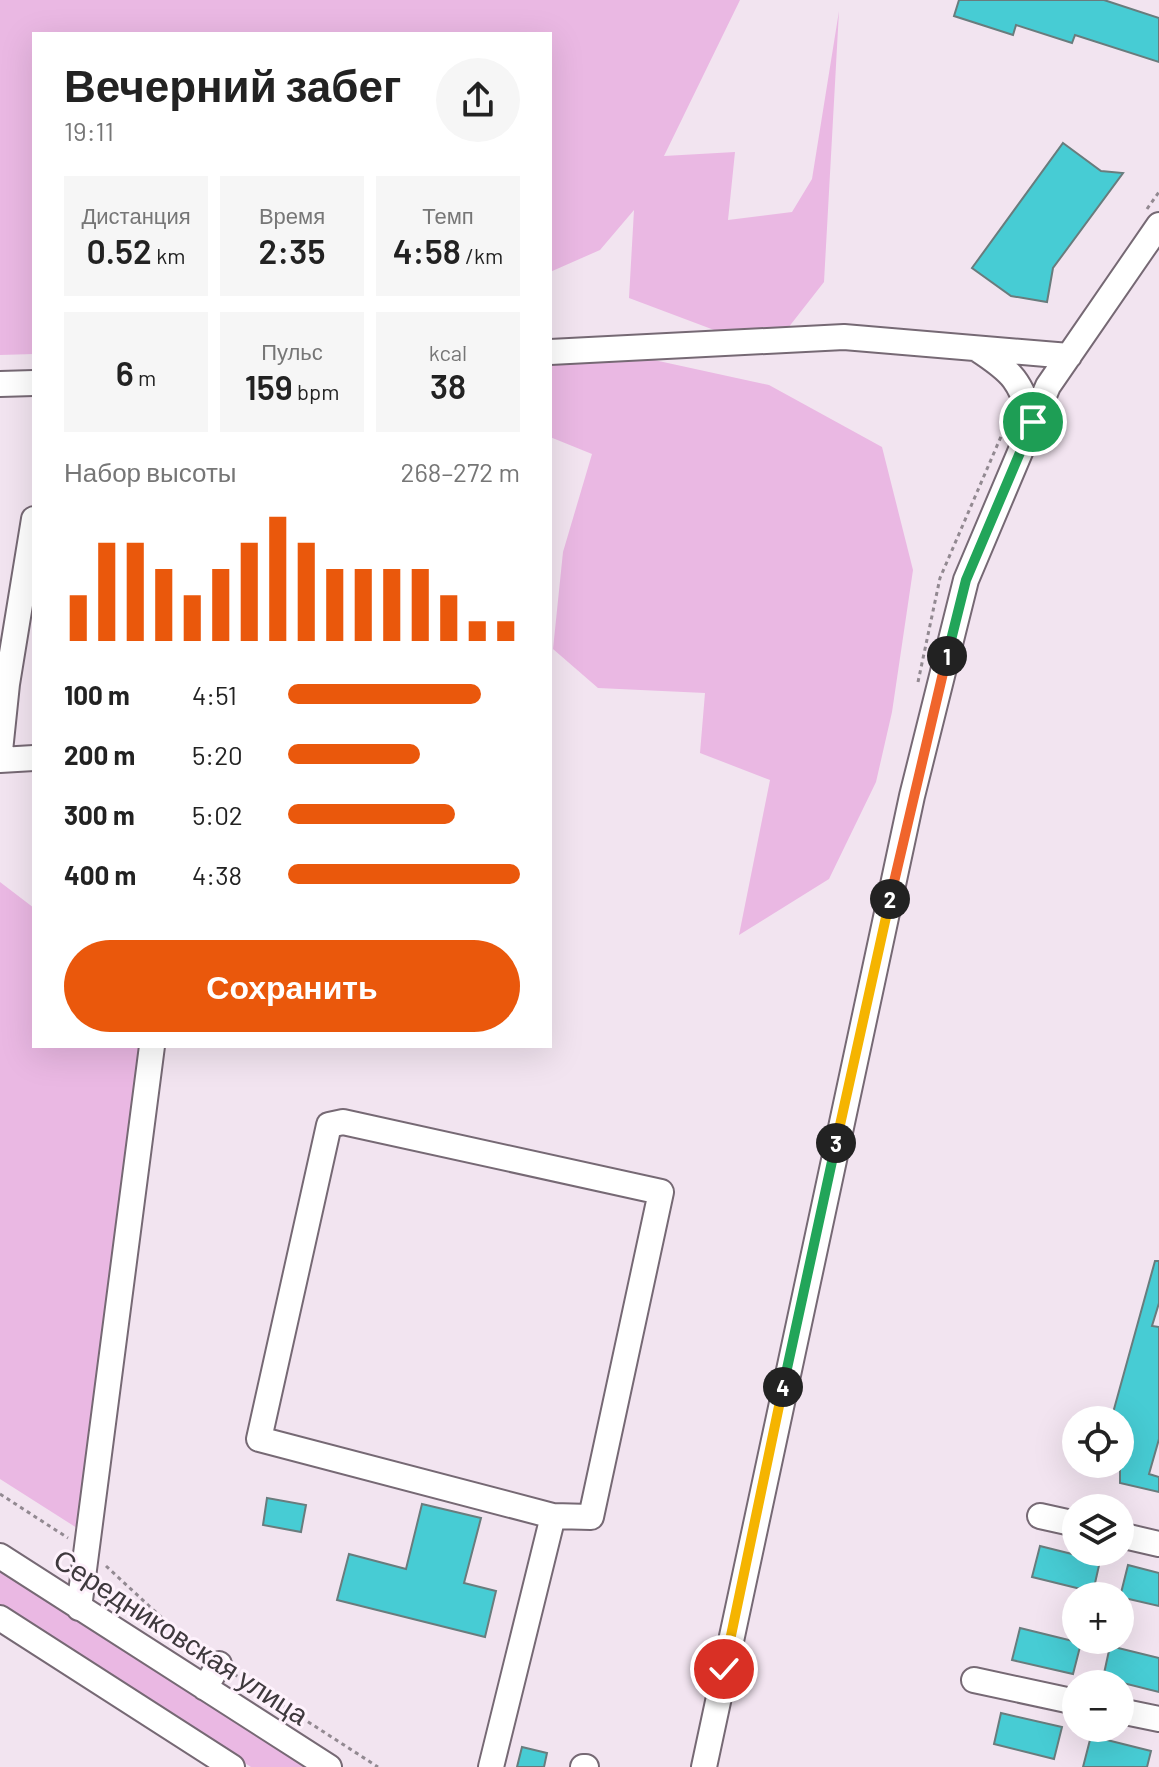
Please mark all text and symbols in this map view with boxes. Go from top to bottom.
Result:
text: Вечерний забег [64,58,401,111]
button: share [436,58,520,142]
text: 19:11 [64,115,114,146]
text: Дистанция [81,202,191,228]
text: Время [259,202,325,228]
text: Темп [422,202,474,228]
text: 0.52 [87,230,152,271]
text: 2:35 [259,230,325,271]
text: 4:58 [393,230,461,271]
text: km [152,242,185,268]
text: /km [461,242,503,268]
text: Пульс [261,338,323,364]
text: kcal [429,339,467,365]
text: 6 [116,352,134,393]
text: m [134,364,156,390]
text: 38 [430,365,466,406]
text: 159 [245,366,293,407]
text: bpm [293,378,339,404]
pin [999,388,1067,456]
icon: arrive [1011,400,1055,444]
text: Набор высоты [64,456,237,487]
text: 268–272 m [401,456,520,487]
pin: 1 [927,636,967,676]
text: 1 [943,643,951,669]
text: 100 m [64,679,130,710]
text: 4:51 [192,679,237,710]
text: 200 m [64,739,135,770]
text: 5:20 [192,739,243,770]
text: 300 m [64,799,135,830]
text: 5:02 [192,799,243,830]
text: 400 m [64,859,136,890]
text: 4:38 [192,859,242,890]
pin: 2 [870,879,910,919]
text: 2 [884,886,896,912]
button: Сохранить [64,940,520,1032]
pin: 3 [816,1123,856,1163]
text: 3 [830,1130,842,1156]
pin: 4 [763,1367,803,1407]
text: 4 [776,1374,790,1400]
map controls [1062,1406,1134,1742]
button: locate [1062,1406,1134,1478]
button: layers [1062,1494,1134,1566]
street label: Середниковская улица [48,1541,316,1731]
button: + [1062,1582,1134,1654]
pin [690,1635,758,1703]
icon: check [702,1647,746,1691]
button: − [1062,1670,1134,1742]

